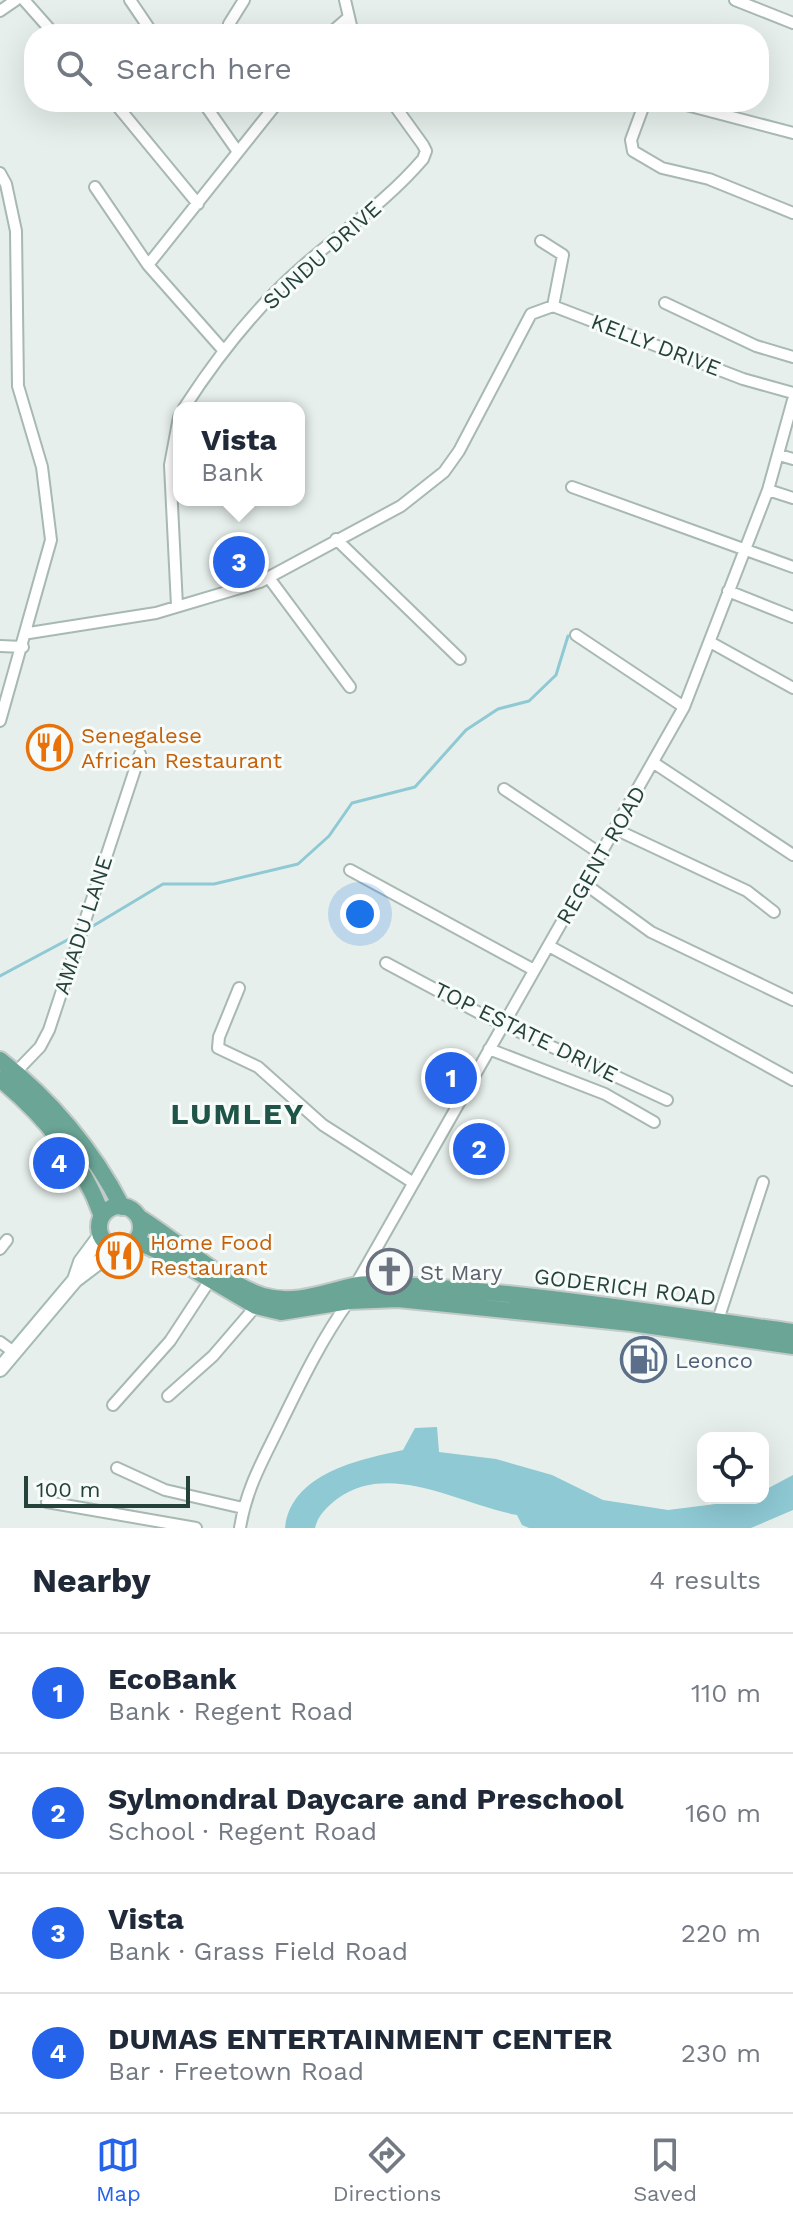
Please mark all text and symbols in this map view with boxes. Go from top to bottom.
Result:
search box [24,24,769,112]
icon: search [52,46,96,90]
text: Search here [116,51,292,86]
street label: SUNDU DRIVE [258,195,386,315]
street label: KELLY DRIVE [588,309,724,381]
popup [173,402,305,506]
text: Vista [201,422,277,457]
text: Bank [201,457,264,487]
pin: 3 [213,532,265,592]
place label: Senegalese African Restaurant [81,723,282,773]
restaurant icon: Senegalese African Restaurant [26,724,74,772]
street label: REGENT ROAD [551,781,651,929]
street label: AMADU LANE [49,852,117,998]
your location [340,894,380,934]
street label: TOP ESTATE DRIVE [430,977,622,1087]
pin: 1 [425,1048,477,1108]
district label: LUMLEY [170,1096,306,1131]
pin: 2 [453,1119,505,1179]
pin: 4 [33,1133,85,1193]
place label: Home Food Restaurant [150,1230,273,1280]
restaurant icon: Home Food Restaurant [95,1231,143,1279]
church icon: St Mary [365,1248,413,1296]
place label: St Mary [420,1260,503,1285]
street label: GODERICH ROAD [533,1263,717,1311]
fuel station icon: Leonco [620,1336,668,1384]
place label: Leonco [675,1348,753,1373]
map controls [697,1432,769,1504]
button: locate [697,1432,769,1504]
scale bar [24,1472,190,1508]
text: 100 m [36,1477,100,1502]
text: Nearby [32,1560,151,1600]
text: 4 results [649,1565,761,1595]
text: EcoBank [108,1661,237,1696]
text: 1 [52,1678,64,1708]
text: 110 m [691,1678,761,1708]
text: Bank · Regent Road [108,1696,353,1726]
text: Sylmondral Daycare and Preschool [108,1781,624,1816]
text: 2 [50,1798,66,1828]
text: 160 m [685,1798,761,1828]
text: School · Regent Road [108,1816,377,1846]
text: Vista [108,1901,184,1936]
text: 3 [50,1918,66,1948]
text: 220 m [681,1918,761,1948]
text: Bank · Grass Field Road [108,1936,408,1966]
text: DUMAS ENTERTAINMENT CENTER [108,2021,613,2056]
text: 4 [50,2038,66,2068]
text: 230 m [681,2038,761,2068]
text: Bar · Freetown Road [108,2056,364,2086]
tab: Map [96,2133,141,2206]
tab: Directions [333,2133,441,2206]
tab: Saved [633,2133,697,2206]

